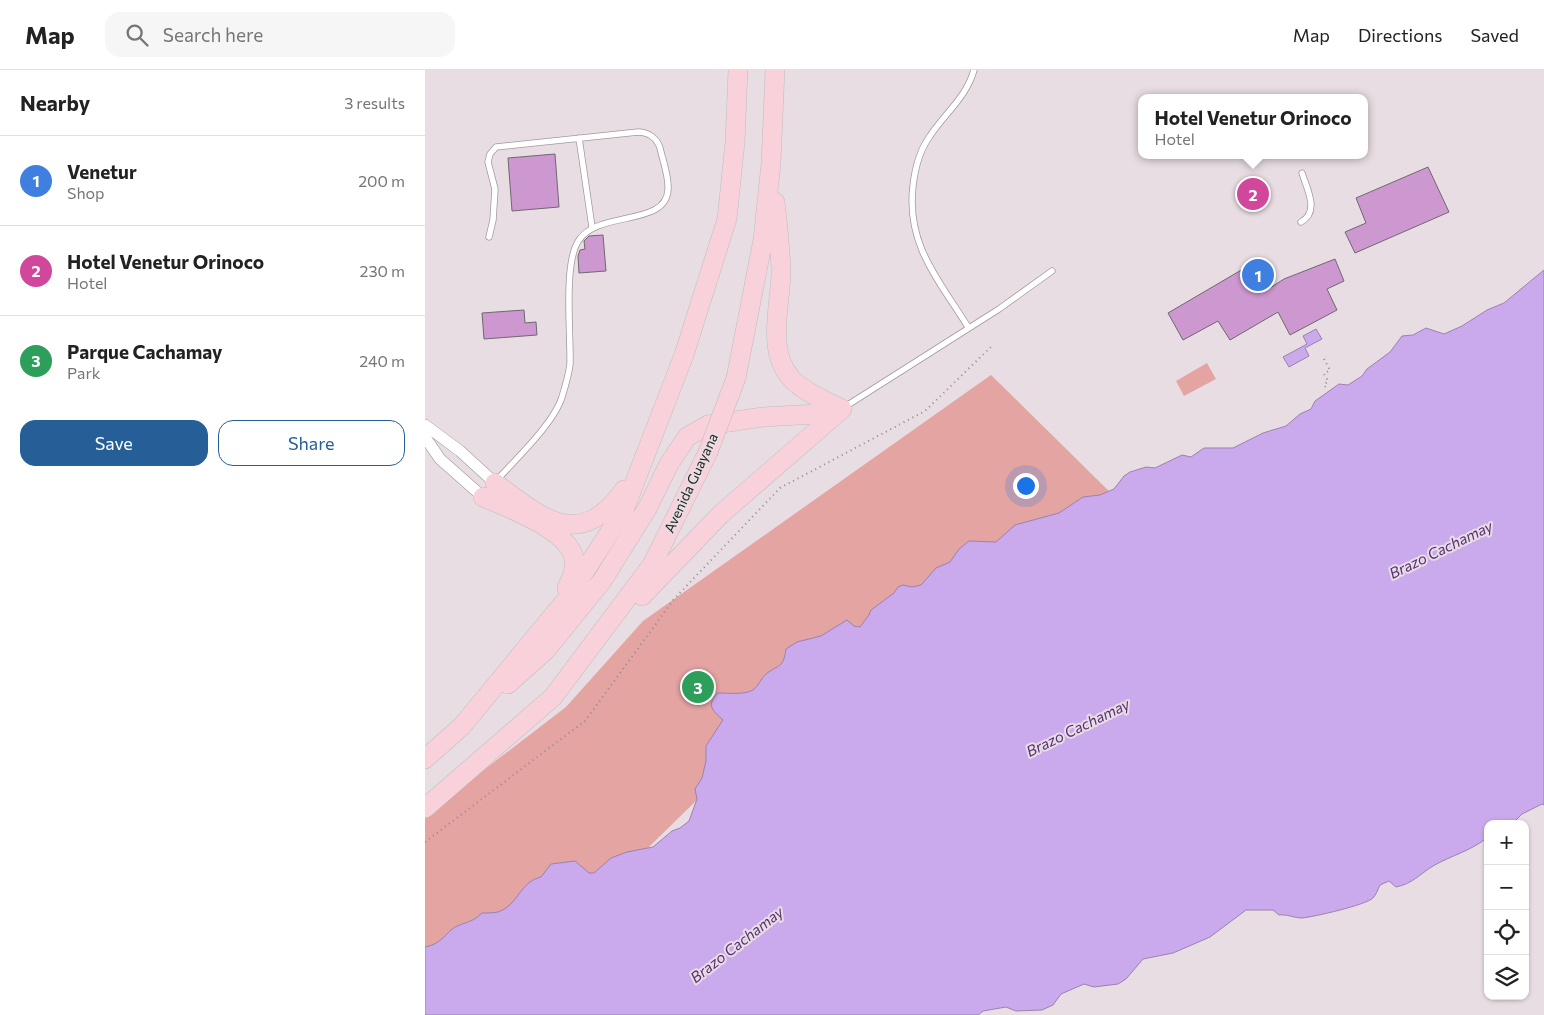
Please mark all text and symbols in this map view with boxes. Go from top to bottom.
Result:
search box [105,12,455,57]
text: Map [25,20,75,49]
icon: search [123,21,151,49]
text: Search here [163,23,263,46]
text: Map [1293,24,1330,46]
text: Directions [1358,24,1442,46]
text: Saved [1470,24,1519,46]
text: Nearby [20,90,90,115]
text: 3 results [344,93,405,112]
popup [1138,94,1368,159]
text: Hotel Venetur Orinoco [1154,106,1352,129]
text: Hotel [1154,129,1195,148]
text: Venetur [67,160,137,183]
text: 1 [32,171,40,190]
text: 200 m [358,171,405,190]
pin: 2 [1237,175,1269,213]
text: Shop [67,183,105,202]
text: Hotel Venetur Orinoco [67,250,264,273]
pin: 1 [1242,256,1274,294]
text: 2 [31,261,41,280]
text: 230 m [360,261,405,280]
text: Hotel [67,273,107,292]
text: Parque Cachamay [67,340,223,363]
text: 3 [31,351,41,370]
text: 240 m [359,351,405,370]
text: Park [67,363,100,382]
button: Save [20,420,208,466]
button: Share [218,420,405,466]
street label: Avenida Guayana [660,430,721,535]
your location [1013,473,1039,499]
water label: Brazo Cachamay [1386,516,1496,582]
pin: 3 [682,668,714,706]
water label: Brazo Cachamay [1023,694,1133,760]
map controls [1484,820,1529,1000]
button: + [1484,820,1529,865]
button: − [1484,865,1529,910]
water label: Brazo Cachamay [686,902,787,986]
button: locate [1484,910,1529,955]
button: layers [1484,955,1529,1000]

